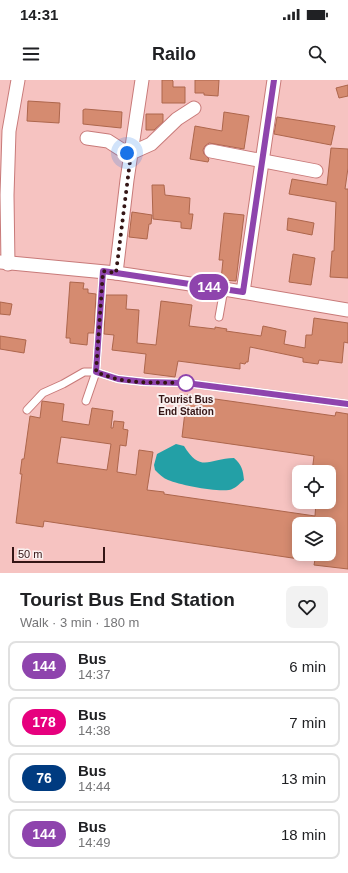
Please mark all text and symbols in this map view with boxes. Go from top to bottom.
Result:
text: 14:31 [20,6,58,23]
icon: menu [20,43,42,65]
icon: search [306,43,328,65]
text: Railo [152,44,196,64]
your location [117,143,137,163]
line badge: 144 [186,274,232,300]
text: 144 [197,279,221,295]
marker: Tourist Bus End Station [177,374,195,392]
place label: Tourist Bus End Station [158,394,214,417]
map controls [292,465,336,561]
button: locate [292,465,336,509]
button: layers [292,517,336,561]
scale bar [12,545,105,564]
text: 50 m [18,548,42,560]
button: heart [286,586,328,628]
text: Tourist Bus End Station [20,589,235,610]
text: Walk · 3 min · 180 m [20,615,139,630]
text: Bus [78,650,106,667]
text: 144 [32,658,56,674]
text: 6 min [289,658,326,675]
text: 14:37 [78,667,111,682]
text: Bus [78,706,106,723]
text: 178 [32,714,56,730]
text: 7 min [289,714,326,731]
text: 14:38 [78,723,111,738]
text: Bus [78,762,106,779]
text: 76 [36,770,52,786]
text: 13 min [281,770,326,787]
text: 14:44 [78,779,111,794]
text: Bus [78,818,106,835]
text: 144 [32,826,56,842]
text: 18 min [281,826,326,843]
text: 14:49 [78,835,111,850]

